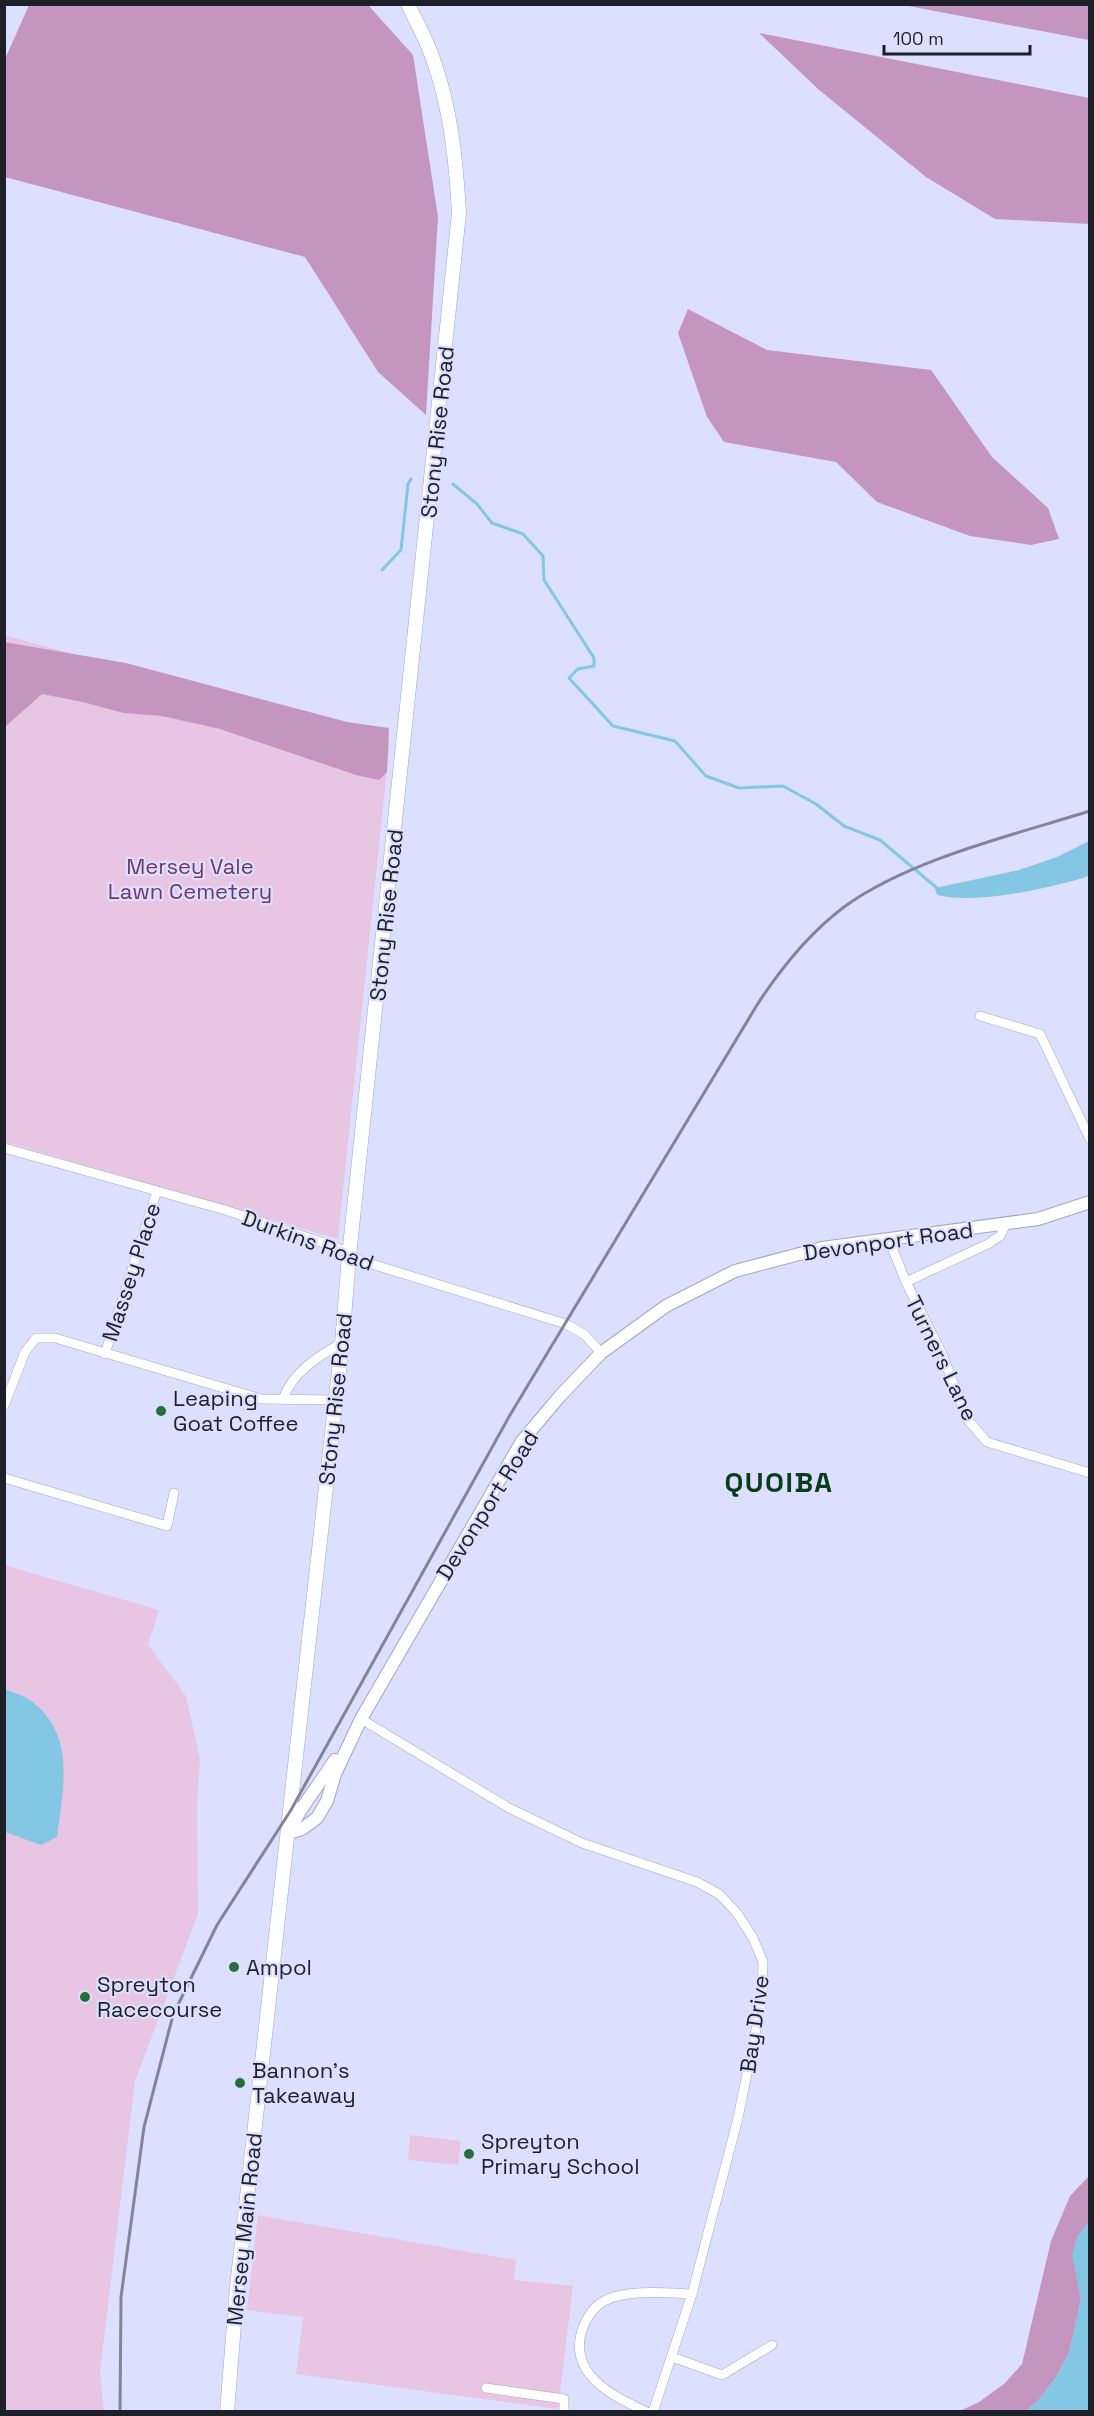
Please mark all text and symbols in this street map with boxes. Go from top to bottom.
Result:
scale bar [884,18,1030,56]
text: 100 m [893,27,944,50]
street label: Stony Rise Road [414,345,460,519]
street label: Stony Rise Road [363,828,409,1002]
park label: Mersey Vale Lawn Cemetery [108,852,272,905]
street label: Massey Place [95,1199,167,1345]
street label: Durkins Road [238,1203,378,1277]
street label: Devonport Road [801,1215,975,1267]
street label: Turners Lane [900,1291,984,1425]
street label: Stony Rise Road [312,1312,358,1486]
place label: Leaping Goat Coffee [173,1384,298,1437]
marker: Leaping Goat Coffee [154,1404,168,1418]
street label: Devonport Road [430,1425,544,1585]
district label: QUOIBA [724,1464,834,1500]
place label: Ampol [246,1953,312,1981]
marker: Ampol [227,1960,241,1974]
place label: Spreyton Racecourse [97,1970,222,2023]
street label: Bay Drive [733,1973,775,2075]
marker: Spreyton Racecourse [78,1990,92,2004]
place label: Bannon's Takeaway [252,2056,356,2109]
marker: Bannon's Takeaway [233,2076,247,2090]
place label: Spreyton Primary School [481,2127,640,2180]
street label: Mersey Main Road [220,2131,268,2327]
marker: Spreyton Primary School [462,2147,476,2161]

